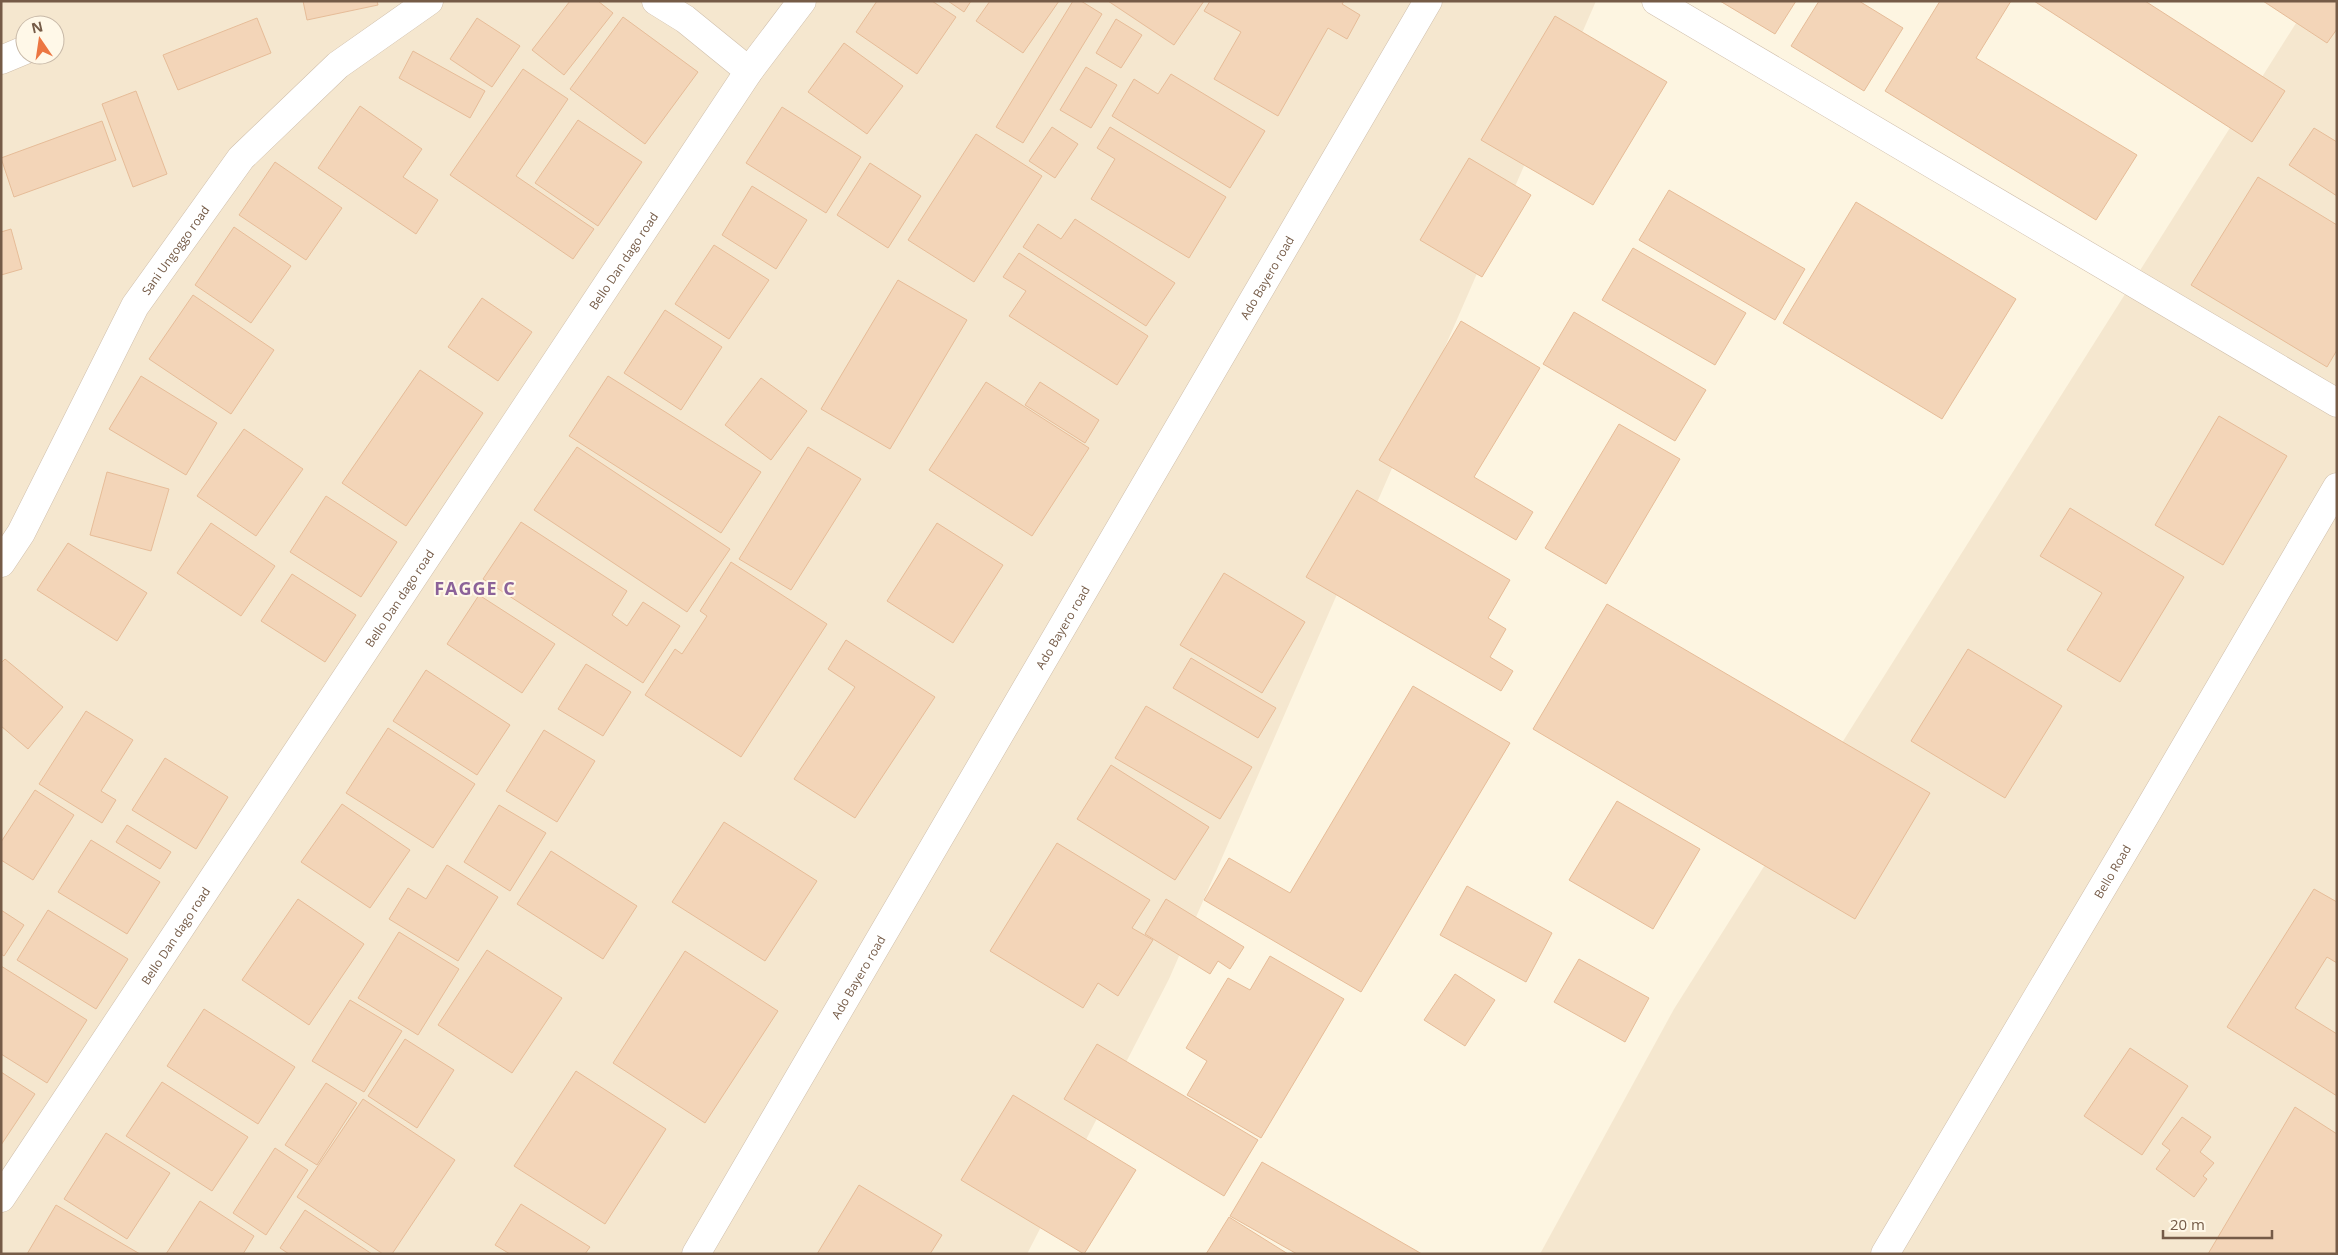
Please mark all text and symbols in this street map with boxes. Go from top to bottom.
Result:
north arrow [15,15,65,65]
text: N [29,16,45,37]
street label: Sani Ungoggo road [137,202,213,298]
street label: Bello Dan dago road [585,209,662,313]
street label: Ado Bayero road [1235,233,1298,322]
street label: Bello Dan dago road [361,546,438,650]
district label: FAGGE C [434,576,516,600]
street label: Ado Bayero road [1031,582,1093,672]
street label: Bello Road [2090,841,2135,901]
street label: Bello Dan dago road [137,883,214,988]
street label: Ado Bayero road [827,932,889,1022]
scale bar [2163,1208,2272,1240]
text: 20 m [2170,1214,2205,1234]

